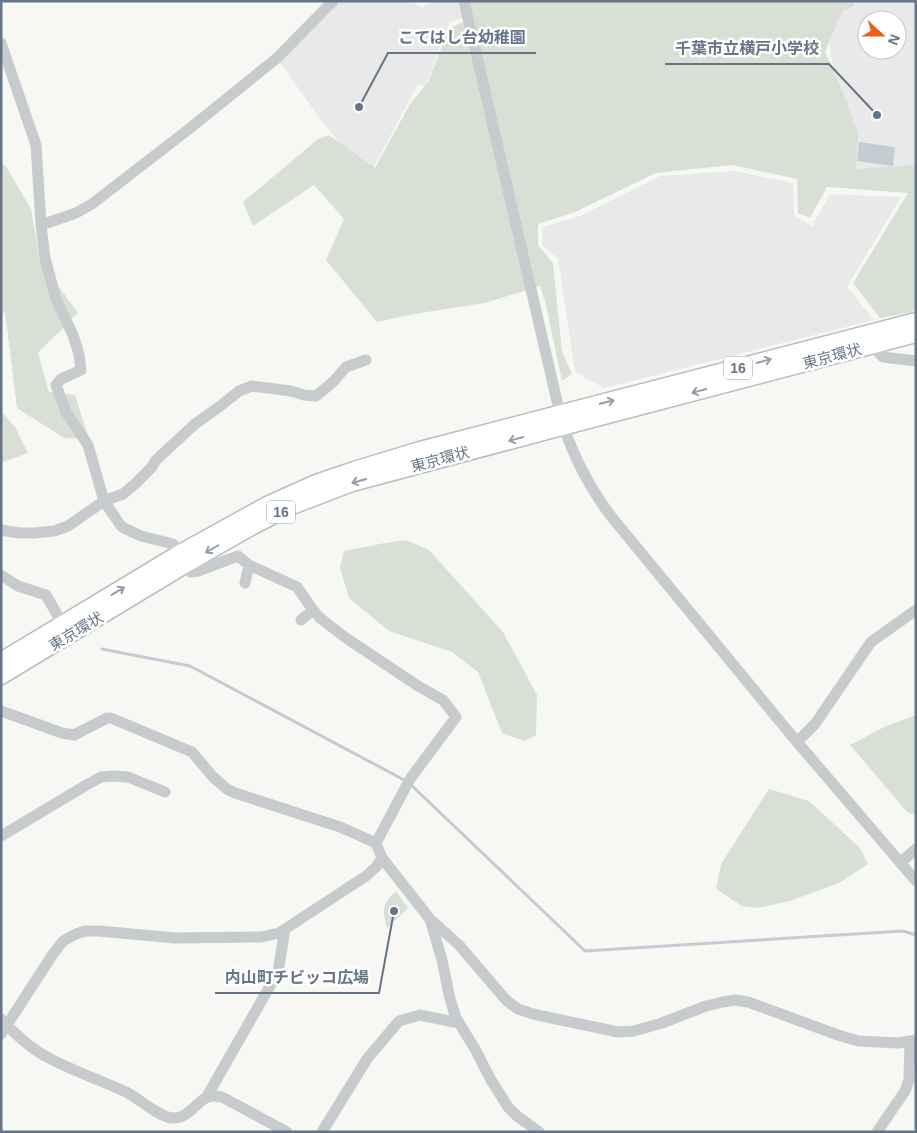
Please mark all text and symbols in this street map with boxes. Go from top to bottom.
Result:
north arrow [857,10,907,60]
callout: こてはし台幼稚園 [388,22,536,53]
text: こてはし台幼稚園 [398,29,526,46]
text: N [885,32,903,47]
callout: 千葉市立横戸小学校 [665,33,829,64]
text: 千葉市立横戸小学校 [675,39,819,57]
street label: 東京環状 [801,340,863,372]
one-way arrow [756,355,772,365]
road number: 16 [724,356,752,379]
one-way arrow [692,387,708,396]
one-way arrow [599,396,615,406]
one-way arrow [509,435,525,444]
street label: 東京環状 [409,443,471,475]
one-way arrow [352,477,368,487]
road number: 16 [267,501,295,524]
one-way arrow [206,545,220,555]
one-way arrow [111,586,125,596]
street label: 東京環状 [46,608,106,654]
callout: 内山町チビッコ広場 [215,962,379,993]
text: 内山町チビッコ広場 [225,969,369,986]

